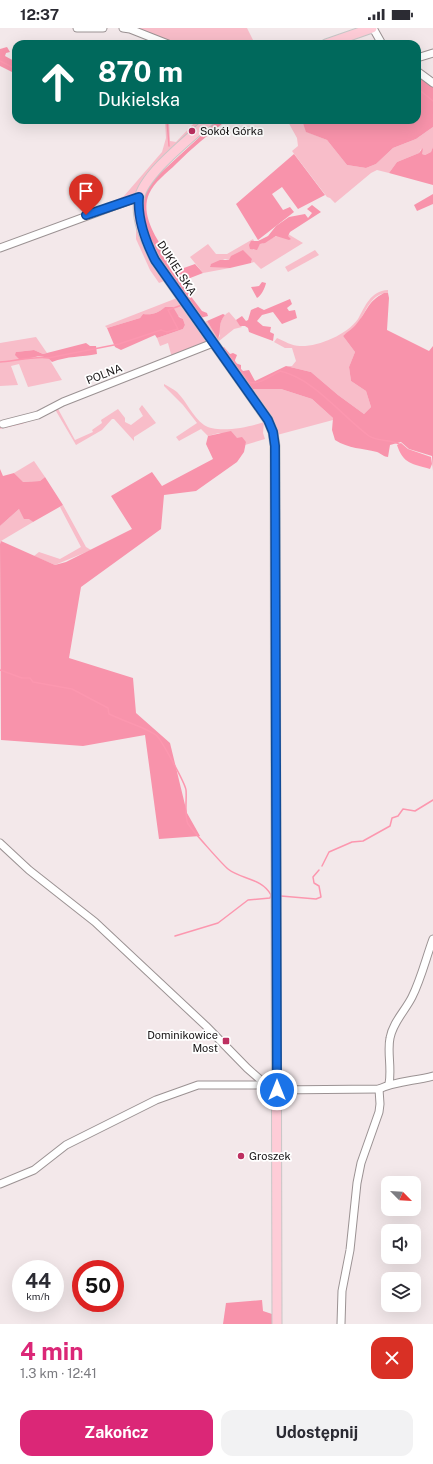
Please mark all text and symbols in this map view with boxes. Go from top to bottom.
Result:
text: 12:37 [20,6,59,23]
text: 870 m [98,55,183,88]
icon: ahead [32,56,84,108]
text: Dukielska [98,89,180,110]
place label: Sokół Górka [200,125,263,137]
marker: Sokół Górka [187,126,197,136]
pin [69,174,103,215]
icon: arrive [75,180,97,202]
street label: DUKIELSKA [155,239,199,297]
street label: POLNA [84,362,124,386]
place label: Dominikowice Most [147,1029,218,1054]
marker: Dominikowice Most [221,1036,231,1046]
position arrow [256,1069,298,1111]
place label: Groszek [249,1150,291,1162]
marker: Groszek [236,1151,246,1161]
north arrow [381,1176,421,1216]
map controls [381,1176,421,1312]
button: sound [381,1224,421,1264]
speed limit sign: 50 [72,1260,124,1312]
text: 44 [25,1269,51,1293]
button: layers [381,1272,421,1312]
text: km/h [26,1290,50,1302]
text: 4 min [20,1337,83,1365]
button: close [371,1337,413,1379]
text: 1.3 km · 12:41 [20,1366,97,1381]
button: Zakończ [20,1410,213,1456]
button: Udostępnij [221,1410,413,1456]

